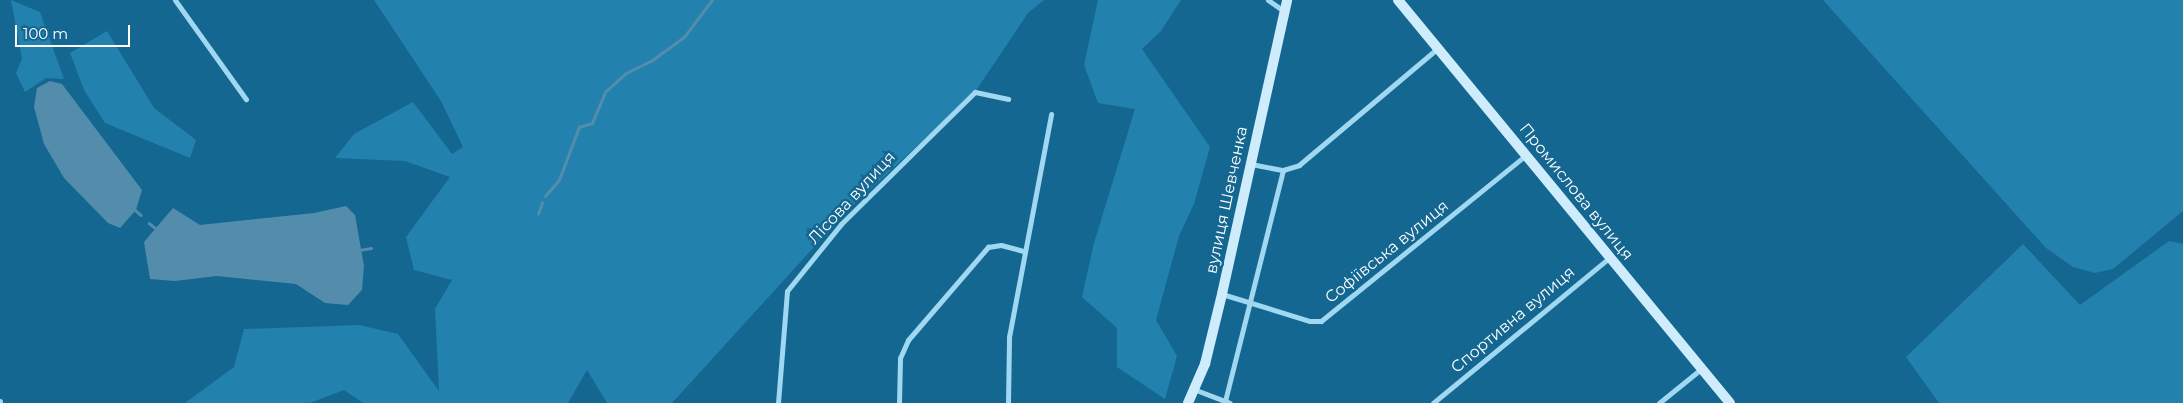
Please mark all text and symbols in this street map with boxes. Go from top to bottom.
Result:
scale bar [18,15,132,47]
text: 100 m [23,24,68,43]
street label: Промислова вулиця [1515,120,1637,264]
street label: вулиця Шевченка [1202,125,1252,275]
street label: Лісова вулиця [804,148,900,248]
street label: Софіївська вулиця [1322,196,1452,308]
street label: Спортивна вулиця [1447,263,1579,377]

